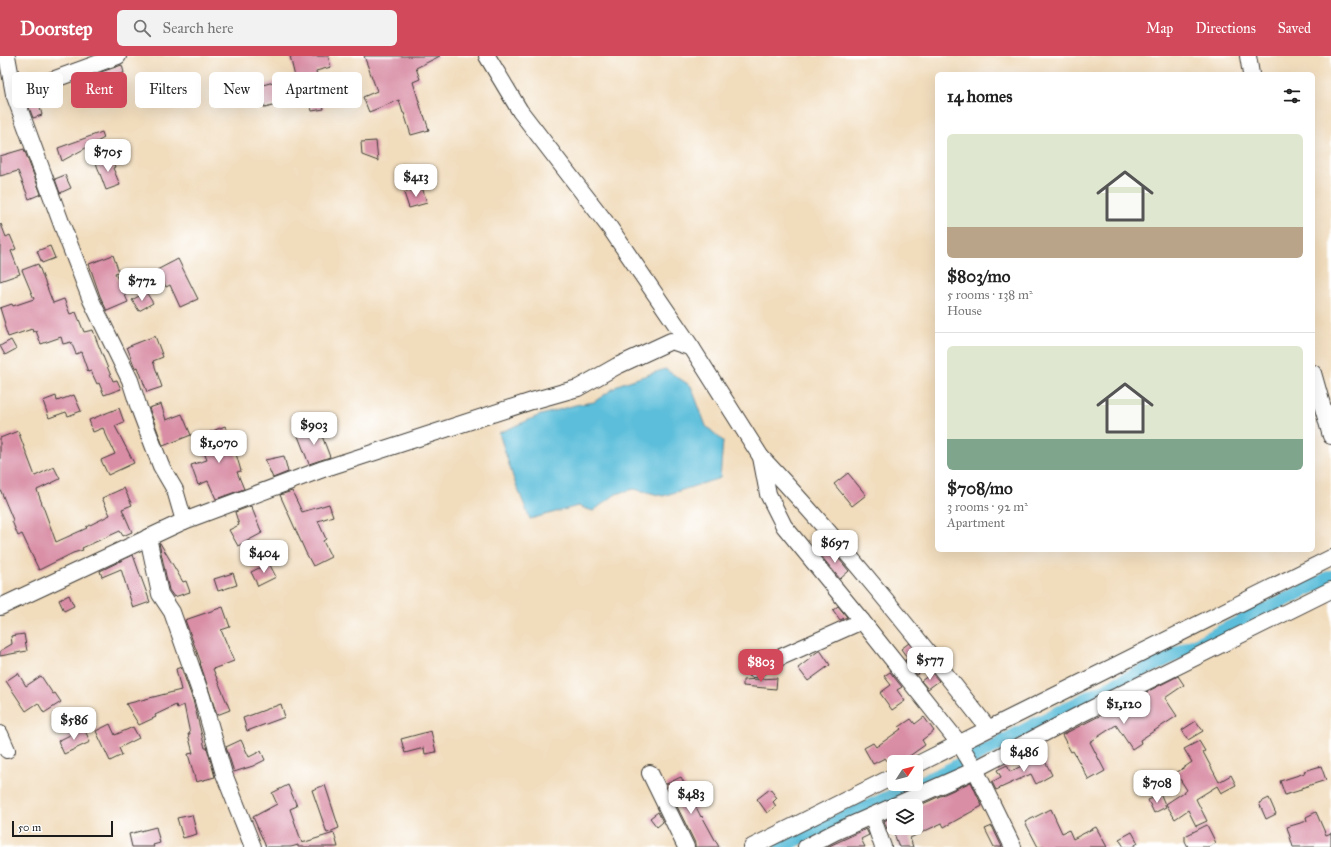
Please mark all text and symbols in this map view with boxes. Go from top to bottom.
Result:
search box [117,10,397,46]
text: Doorstep [20,17,93,40]
icon: search [131,17,153,39]
text: Search here [163,19,234,37]
text: Map [1146,20,1173,37]
text: Directions [1195,20,1256,37]
text: Saved [1278,20,1311,37]
chip: Buy [12,72,63,108]
chip: Rent [71,72,127,108]
chip: Filters [135,72,201,108]
chip: New [209,72,264,108]
chip: Apartment [272,72,362,108]
icon: filters [1281,85,1303,107]
text: 14 homes [947,86,1012,107]
pin: $705 [84,139,132,173]
text: $705 [94,144,122,160]
icon: home [1089,160,1161,232]
pin: $413 [392,164,440,198]
text: $413 [403,169,429,185]
text: $803/mo [947,266,1010,287]
pin: $772 [118,268,166,302]
text: $772 [128,273,156,289]
text: 5 rooms · 138 m² [947,287,1033,303]
text: House [947,303,982,319]
icon: home [1089,372,1161,444]
pin: $903 [290,412,338,446]
text: $903 [300,417,328,433]
pin: $1,070 [186,430,252,464]
text: $1,070 [200,435,238,451]
text: $708/mo [947,478,1013,499]
text: 3 rooms · 92 m² [947,499,1028,515]
text: Apartment [947,515,1005,531]
pin: $697 [811,530,859,564]
text: $697 [821,535,849,551]
pin: $404 [240,540,288,574]
text: $404 [249,545,279,561]
pin: $577 [906,647,954,681]
pin: $803 [737,649,785,683]
text: $577 [916,652,944,668]
text: $803 [747,654,775,670]
pin: $1,120 [1091,691,1157,725]
text: $1,120 [1106,696,1142,712]
pin: $586 [50,707,98,741]
text: $586 [60,712,88,728]
pin: $486 [1000,739,1048,773]
text: $486 [1010,744,1038,760]
north arrow [887,755,923,791]
map controls [887,755,923,835]
pin: $708 [1133,770,1181,804]
text: $708 [1142,775,1172,791]
pin: $483 [667,781,715,815]
text: $483 [677,786,705,802]
button: layers [887,799,923,835]
scale bar [12,819,113,838]
text: 50 m [18,821,41,834]

